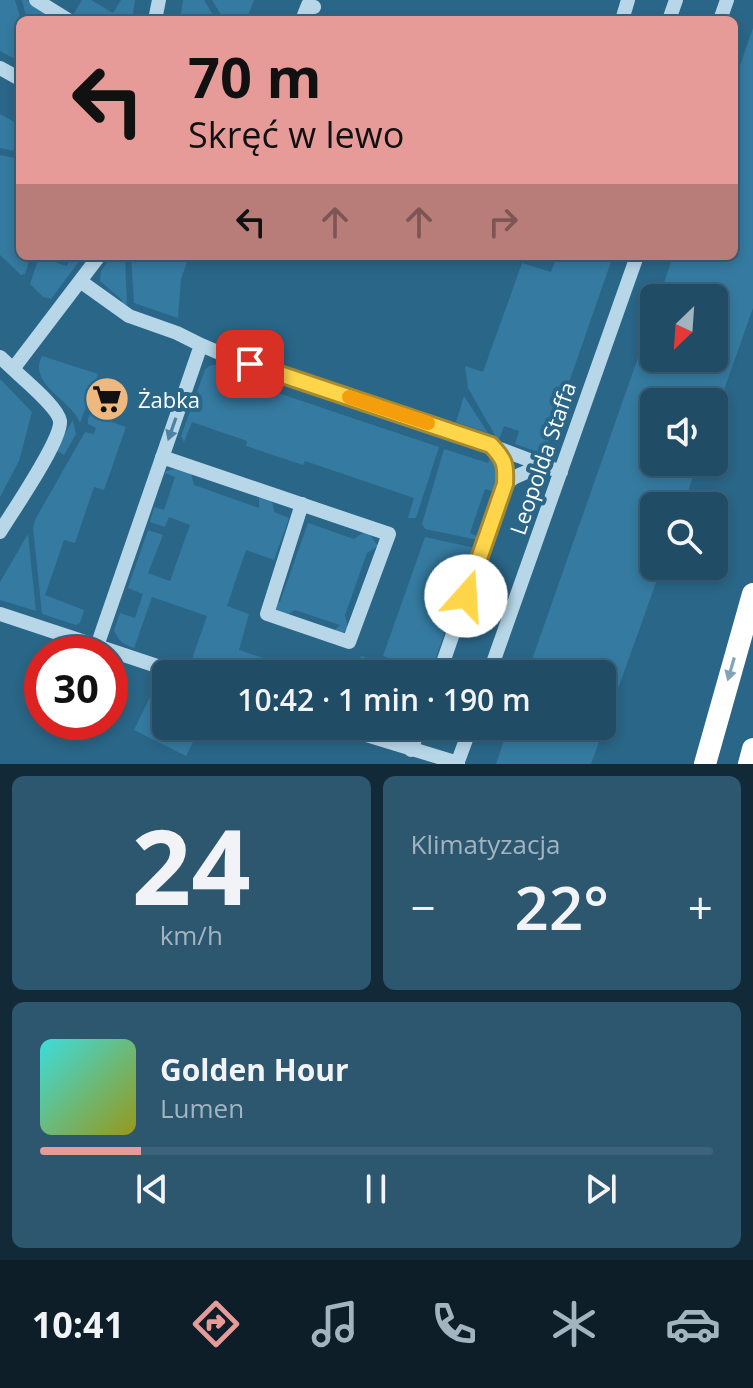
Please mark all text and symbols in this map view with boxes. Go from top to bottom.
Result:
text: 70 m [188,38,322,114]
icon: left [56,48,160,152]
text: Skręć w lewo [188,110,404,159]
icon: left [229,200,273,244]
icon: ahead [313,200,357,244]
icon: ahead [397,200,441,244]
icon: right [481,200,525,244]
north arrow [640,284,728,372]
map controls [640,284,728,580]
pin [216,330,284,398]
icon: arrive [228,342,272,386]
supermarket icon: Żabka [83,375,131,423]
street label: Leopolda Staffa [502,378,582,538]
place label: Żabka [138,384,200,414]
button: sound [640,388,728,476]
one-way arrow [165,417,177,441]
button: search [640,492,728,580]
position arrow [424,554,508,638]
speed limit sign: 30 [24,636,128,740]
one-way arrow [724,658,737,682]
text: 10:42 · 1 min · 190 m [237,679,531,720]
text: 24 [132,794,251,935]
text: Klimatyzacja [411,826,560,862]
text: 22° [515,866,609,948]
text: − [411,877,436,937]
text: + [688,877,713,937]
text: km/h [160,917,223,953]
text: Golden Hour [160,1049,349,1090]
text: Lumen [160,1090,244,1126]
icon: previous [130,1167,174,1211]
icon: pause [354,1167,398,1211]
icon: next [579,1167,623,1211]
icon: directions [188,1296,244,1352]
icon: music [307,1296,363,1352]
icon: phone [426,1296,482,1352]
icon: climate [546,1296,602,1352]
icon: car [665,1296,721,1352]
text: 10:41 [32,1300,124,1349]

